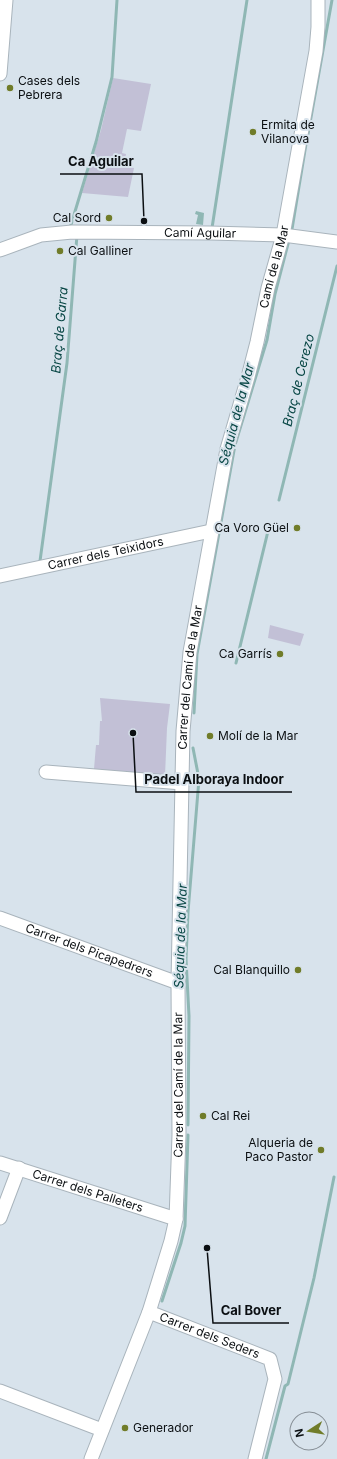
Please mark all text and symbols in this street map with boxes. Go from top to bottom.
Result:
place label: Cases dels Pebrera [18,73,80,102]
marker: Cases dels Pebrera [5,83,15,93]
place label: Ermita de Vilanova [261,117,315,146]
marker: Ermita de Vilanova [248,127,258,137]
callout: Ca Aguilar [60,149,142,174]
text: Ca Aguilar [68,153,135,169]
place label: Cal Sord [53,210,101,225]
marker: Cal Sord [104,213,114,223]
street label: Camí de la Mar [256,224,292,310]
street label: Camí Aguilar [164,225,237,241]
place label: Cal Galliner [68,243,133,258]
marker: Cal Galliner [55,246,65,256]
water label: Braç de Garra [47,286,71,374]
water label: Braç de Cerezo [279,332,317,428]
water label: Séquia de la Mar [215,360,258,467]
place label: Ca Voro Güel [214,520,289,535]
marker: Ca Voro Güel [292,523,302,533]
street label: Carrer dels Teixidors [46,533,165,573]
street label: Carrer del Camí de la Mar [175,604,205,750]
place label: Ca Garrís [219,646,272,661]
marker: Ca Garrís [275,649,285,659]
place label: Molí de la Mar [218,728,299,743]
marker: Molí de la Mar [205,731,215,741]
callout: Padel Alboraya Indoor [136,767,292,792]
text: Padel Alboraya Indoor [144,771,285,787]
water label: Séquia de la Mar [170,882,190,989]
street label: Carrer dels Picapedrers [24,920,155,980]
place label: Cal Blanquillo [213,962,290,977]
marker: Cal Blanquillo [293,965,303,975]
street label: Carrer del Camí de la Mar [170,1012,186,1158]
place label: Cal Rei [211,1108,250,1123]
marker: Cal Rei [198,1111,208,1121]
place label: Alqueria de Paco Pastor [245,1135,313,1164]
marker: Alqueria de Paco Pastor [316,1145,326,1155]
street label: Carrer dels Palleters [31,1166,145,1215]
callout: Cal Bover [213,1298,289,1323]
text: Cal Bover [221,1302,282,1318]
street label: Carrer dels Seders [157,1309,262,1361]
north arrow [289,1411,329,1451]
place label: Generador [133,1420,194,1435]
marker: Generador [120,1423,130,1433]
text: N [291,1428,307,1439]

